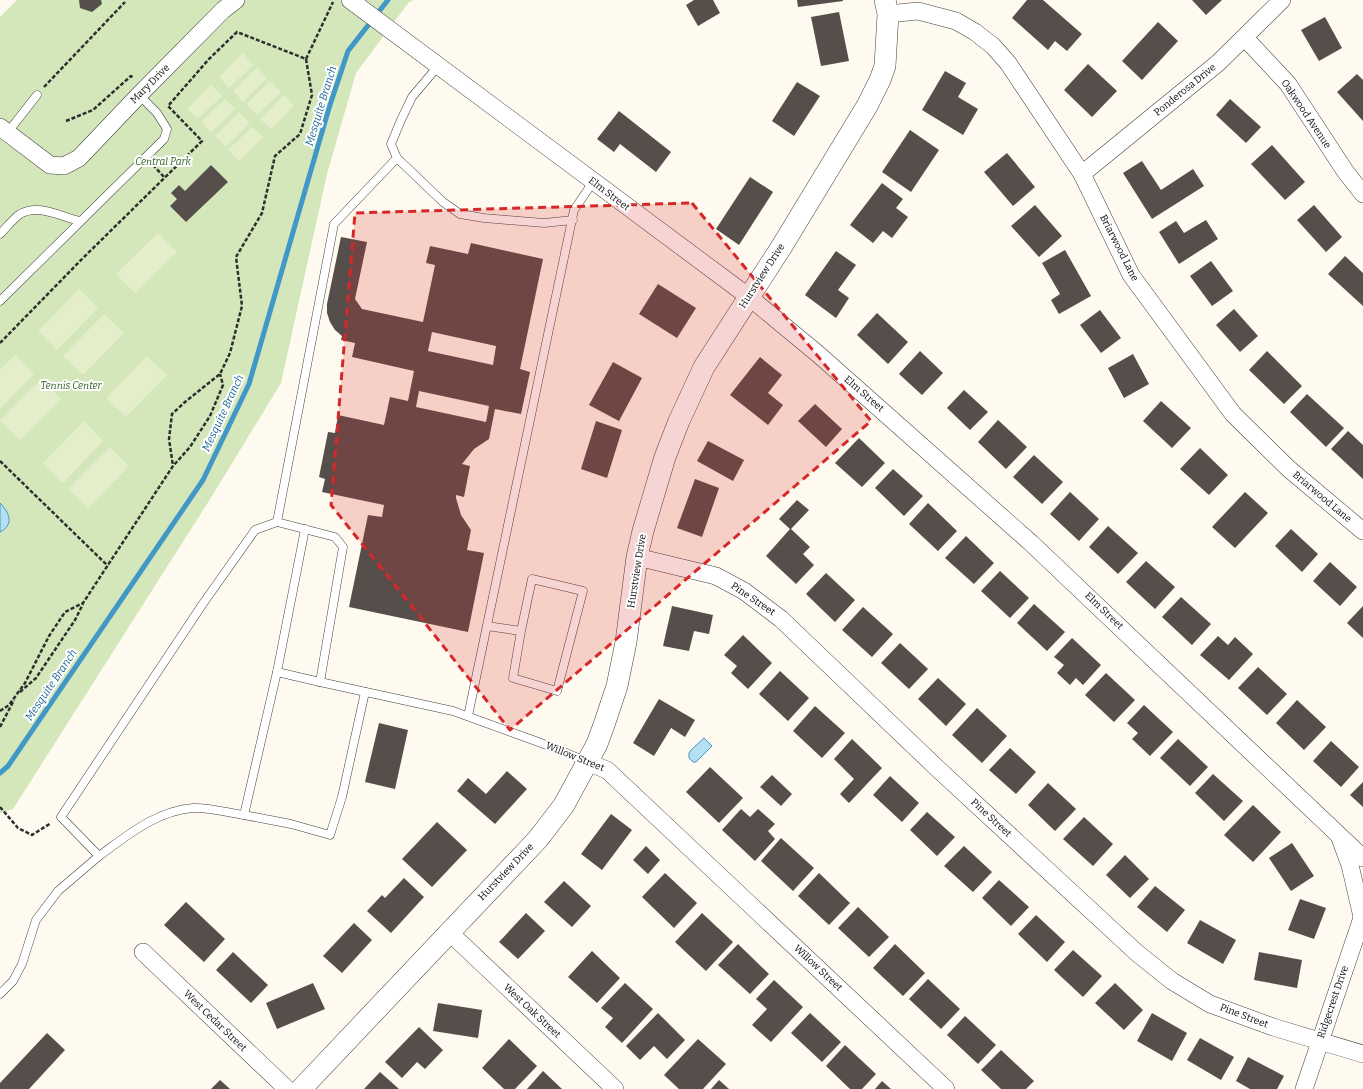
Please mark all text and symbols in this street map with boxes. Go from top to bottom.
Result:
street label: Ponderosa Drive [1152,61,1218,119]
street label: Mary Drive [128,62,172,106]
water label: Mesquite Branch [303,64,339,148]
street label: Oakwood Avenue [1278,77,1334,151]
park label: Central Park [135,156,191,168]
street label: Elm Street [586,175,632,214]
street label: Briarwood Lane [1097,213,1141,283]
street label: Hurstview Drive [737,241,787,311]
water label: Mesquite Branch [200,373,246,453]
street label: Elm Street [842,373,887,415]
park label: Tennis Center [40,380,103,392]
street label: Briarwood Lane [1290,469,1354,525]
street label: Hurstview Drive [625,533,649,609]
street label: Pine Street [729,580,778,618]
street label: Elm Street [1082,590,1126,633]
water label: Mesquite Branch [22,647,80,723]
street label: Willow Street [544,740,606,774]
street label: Pine Street [968,796,1014,840]
street label: Hurstview Drive [476,841,536,903]
street label: Willow Street [791,942,845,994]
street label: Ridgecrest Drive [1315,964,1351,1040]
street label: West Oak Street [501,981,563,1041]
street label: West Cedar Street [181,988,249,1054]
street label: Pine Street [1218,1001,1270,1031]

